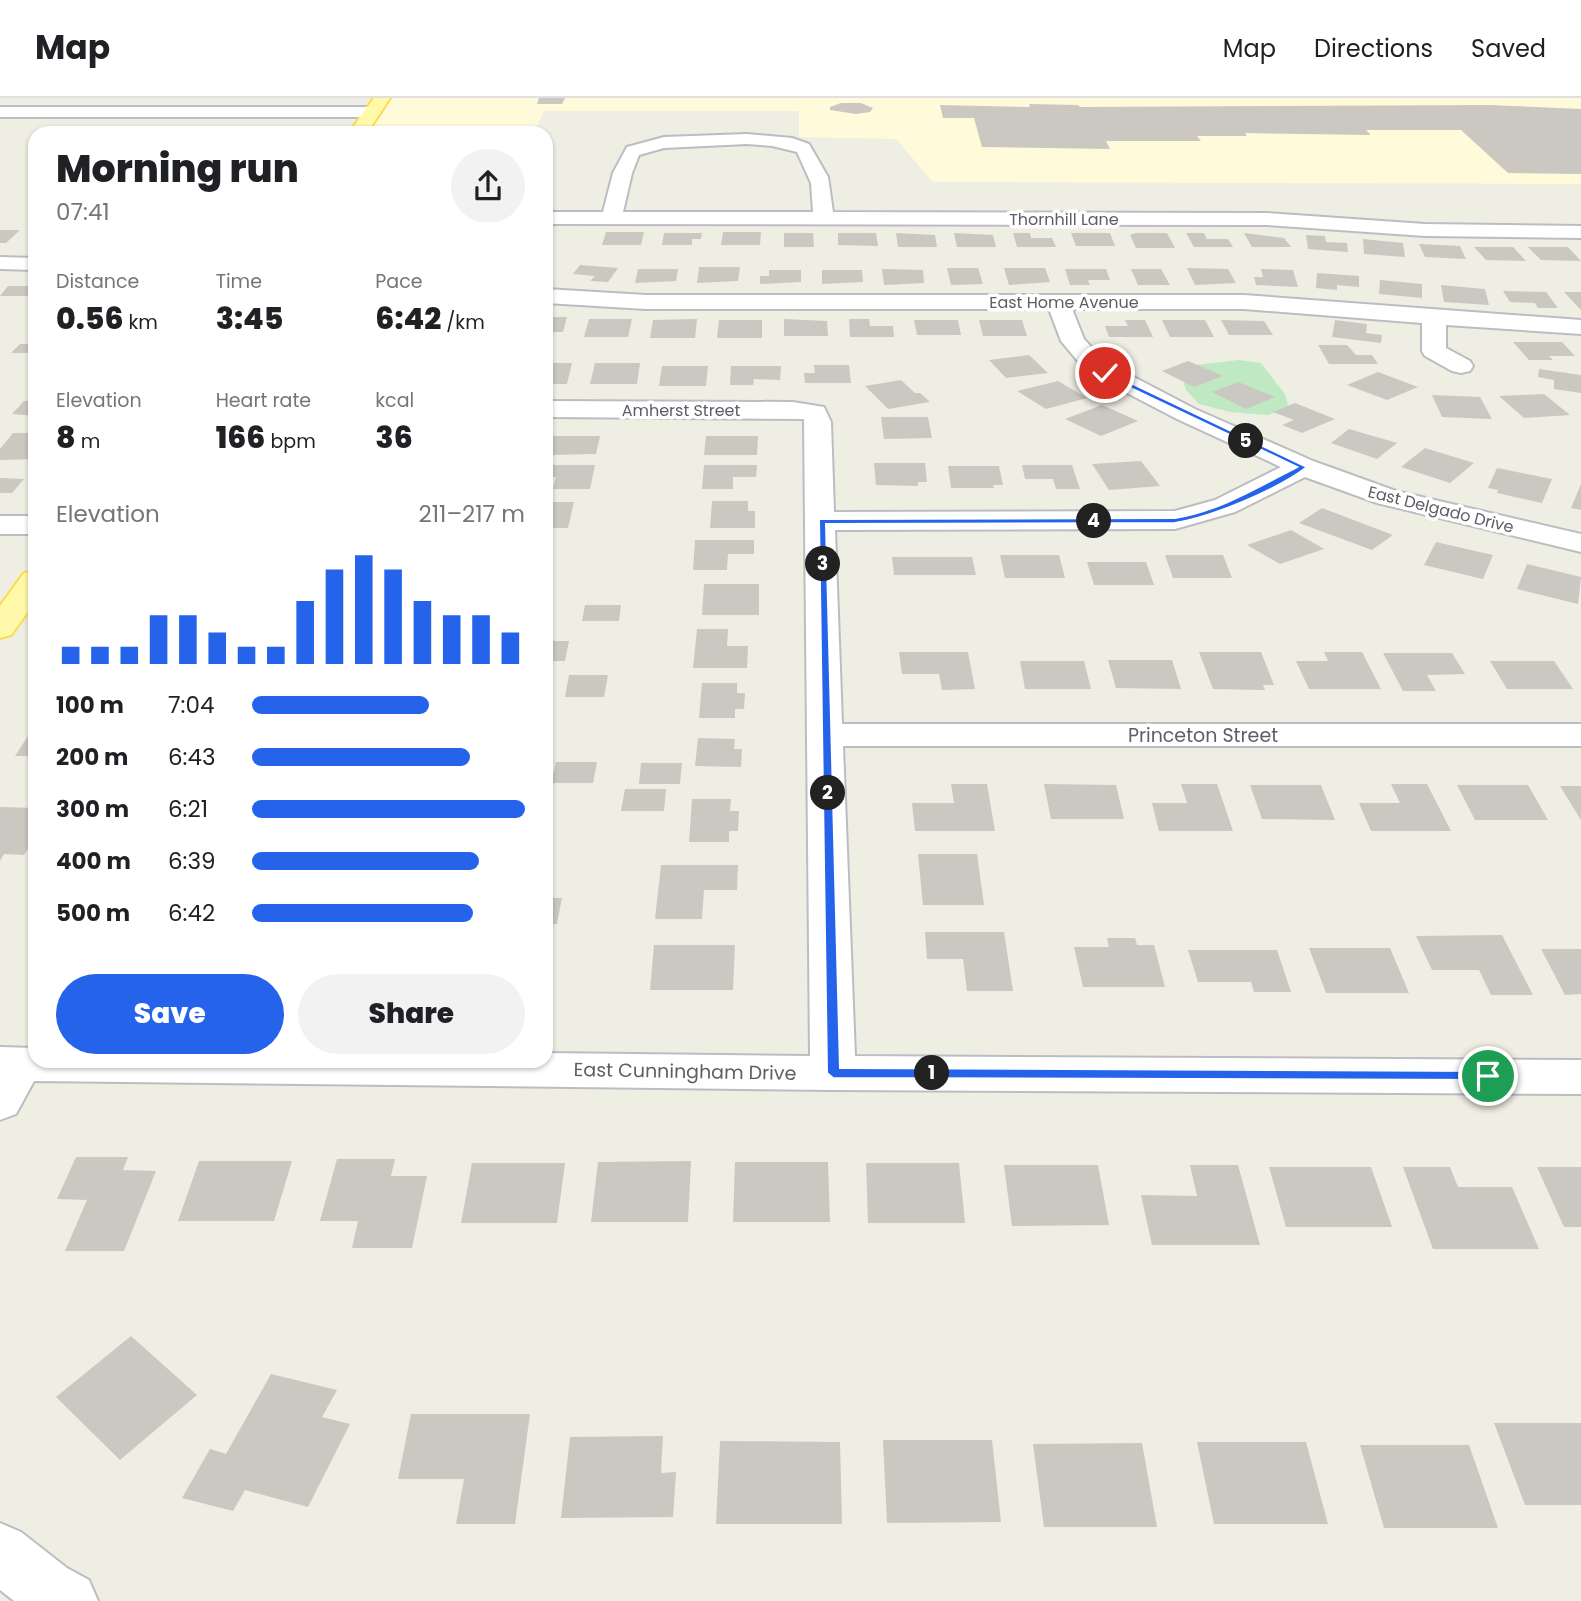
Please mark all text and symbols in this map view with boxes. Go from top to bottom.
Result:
text: Map [35,24,110,71]
text: Map [1223,32,1276,65]
text: Directions [1314,32,1433,65]
text: Saved [1471,32,1546,65]
text: Morning run [56,142,299,195]
button: share [451,149,525,223]
text: 07:41 [56,196,110,228]
street label: Thornhill Lane [1009,208,1119,231]
text: Distance [56,268,139,295]
text: Time [216,268,262,295]
text: Pace [375,268,423,295]
street label: East Home Avenue [989,291,1139,314]
text: 0.56 [56,297,123,340]
text: 3:45 [216,297,283,340]
text: 6:42 [375,297,441,340]
text: km [123,309,158,336]
text: /km [441,309,485,336]
pin [1075,343,1135,403]
icon: check [1086,354,1124,392]
text: Elevation [56,387,142,414]
text: Heart rate [216,387,311,414]
text: kcal [375,387,414,414]
street label: Amherst Street [622,399,741,422]
text: 8 [56,416,76,459]
text: 166 [216,416,265,459]
text: 36 [375,416,413,459]
pin: 5 [1228,424,1264,458]
text: 5 [1239,427,1252,454]
text: m [76,428,100,455]
text: bpm [265,428,316,455]
street label: East Delgado Drive [1365,480,1516,539]
text: Elevation [56,498,160,530]
text: 211–217 m [419,498,525,530]
pin: 4 [1076,504,1112,538]
text: 4 [1087,507,1100,534]
pin: 3 [806,546,840,582]
text: 3 [817,550,828,577]
text: 100 m [56,689,124,721]
text: 7:04 [168,689,214,721]
street label: Princeton Street [1128,722,1278,749]
text: 200 m [56,741,128,773]
text: 6:43 [168,741,216,773]
pin: 2 [810,776,846,810]
text: 2 [822,779,833,806]
text: 300 m [56,793,129,825]
text: 6:21 [168,793,208,825]
text: 400 m [56,845,131,877]
text: 6:39 [168,845,216,877]
text: 500 m [56,897,130,929]
text: 6:42 [168,897,215,929]
button: Save [56,974,284,1054]
button: Share [298,974,525,1054]
pin [1458,1046,1518,1106]
street label: East Cunningham Drive [573,1056,797,1087]
pin: 1 [914,1056,950,1090]
icon: arrive [1469,1057,1507,1095]
text: 1 [928,1059,935,1086]

